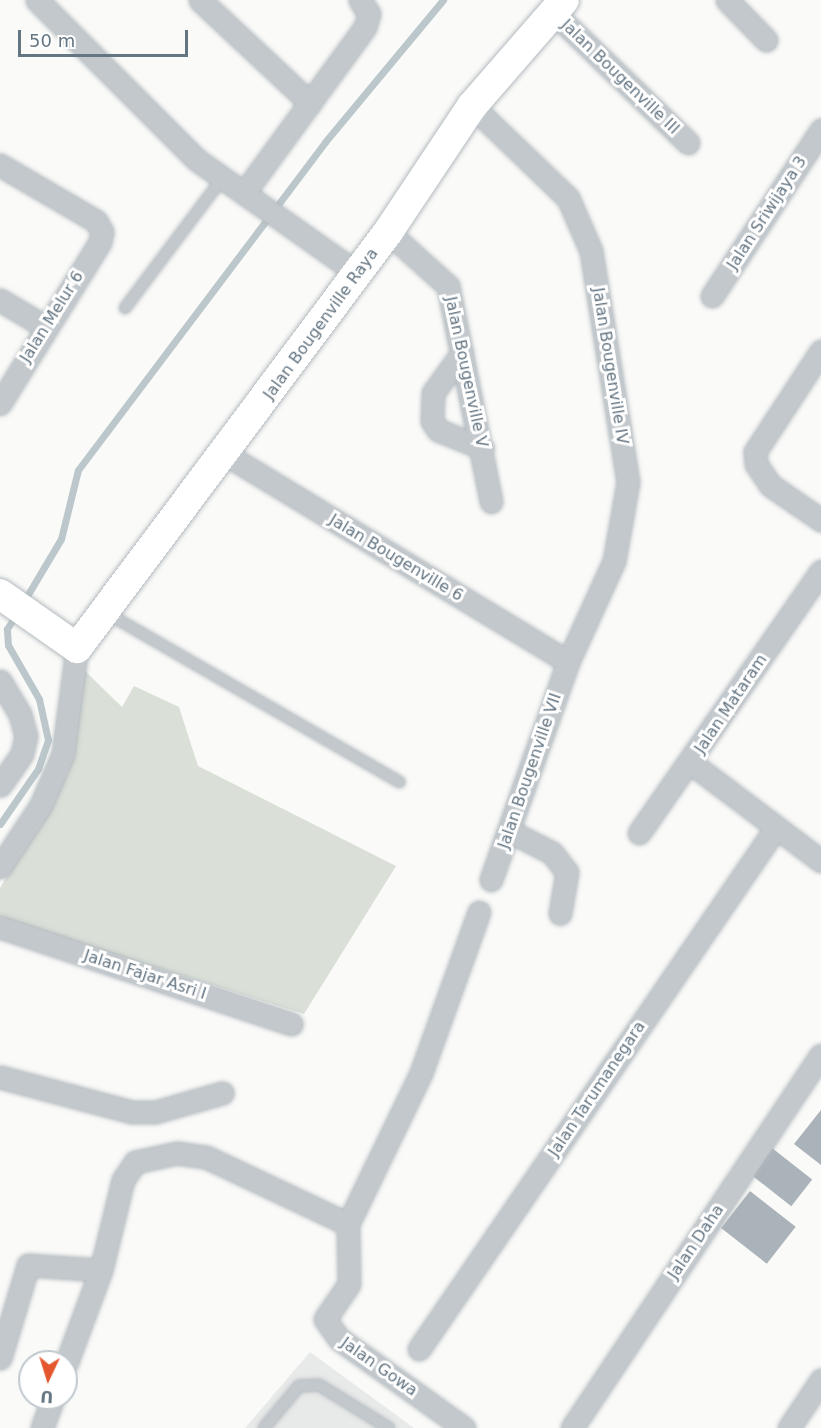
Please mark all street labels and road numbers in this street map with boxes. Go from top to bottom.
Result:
street label: Jalan Bougenville III [557,16,683,138]
street label: Jalan Sriwijaya 3 [723,153,811,273]
street label: Jalan Bougenville Raya [260,244,382,404]
street label: Jalan Melur 6 [16,268,88,366]
street label: Jalan Bougenville IV [588,286,632,446]
street label: Jalan Bougenville V [441,295,491,449]
street label: Jalan Bougenville 6 [325,510,467,606]
street label: Jalan Mataram [691,651,771,757]
street label: Jalan Bougenville VII [494,691,566,851]
street label: Jalan Fajar Asri I [81,946,209,1004]
street label: Jalan Tarumanegara [544,1018,650,1160]
street label: Jalan Daha [664,1201,728,1283]
street label: Jalan Gowa [337,1334,421,1400]

